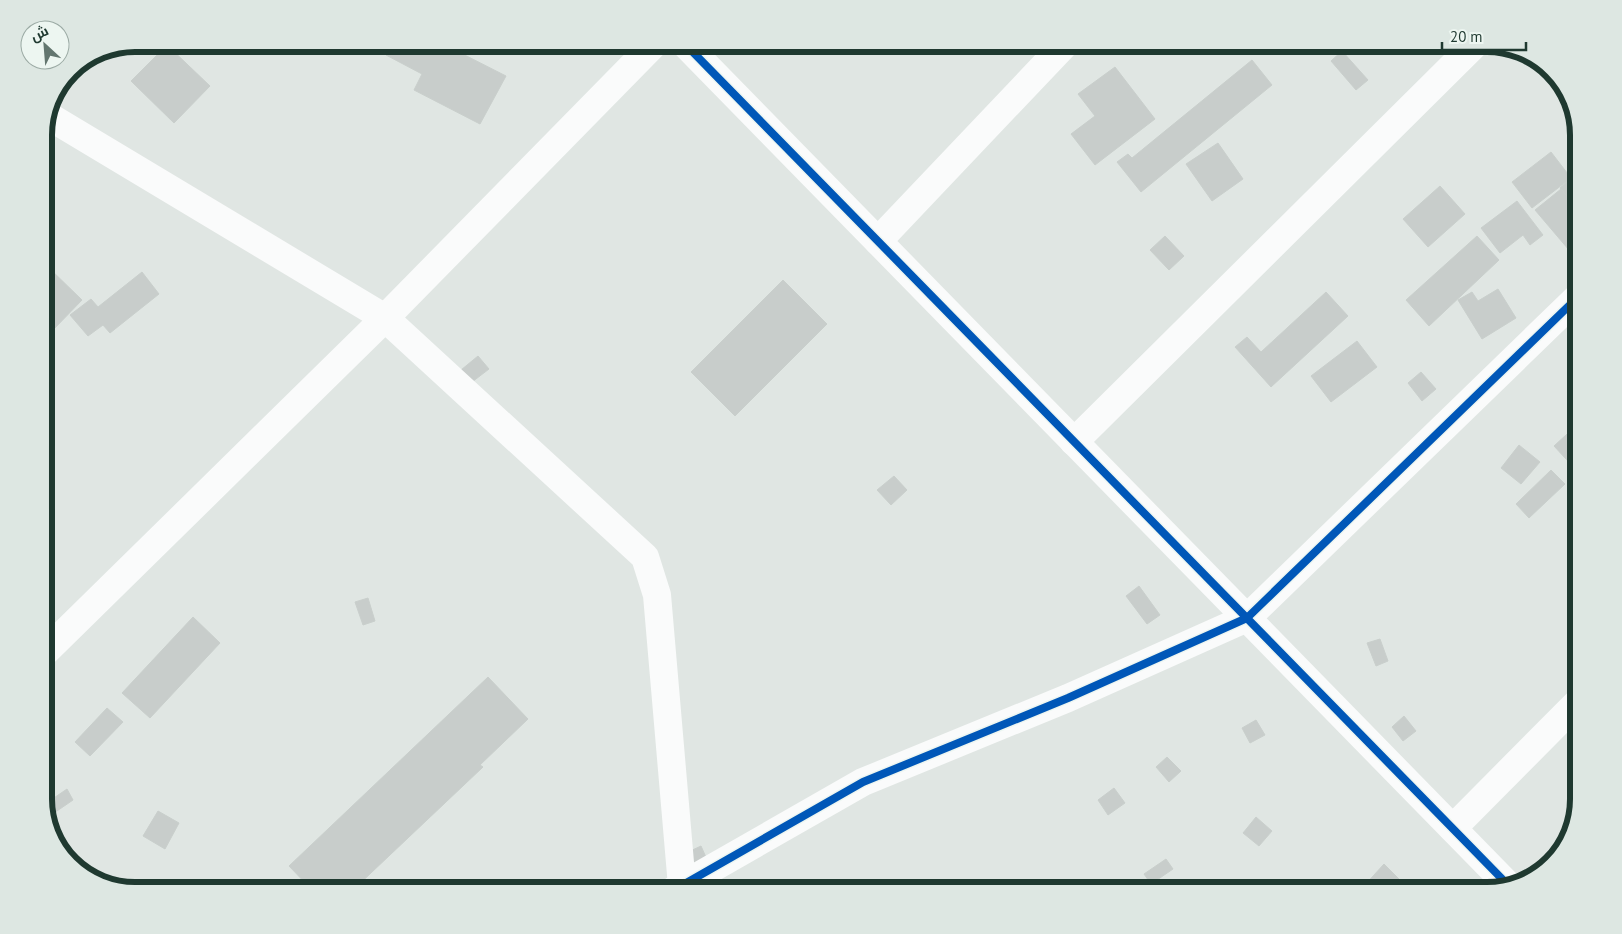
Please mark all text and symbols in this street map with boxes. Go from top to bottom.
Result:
north arrow [20,20,70,70]
scale bar [1442,20,1526,52]
text: ش [27,21,51,45]
text: 20 m [1450,27,1483,46]

